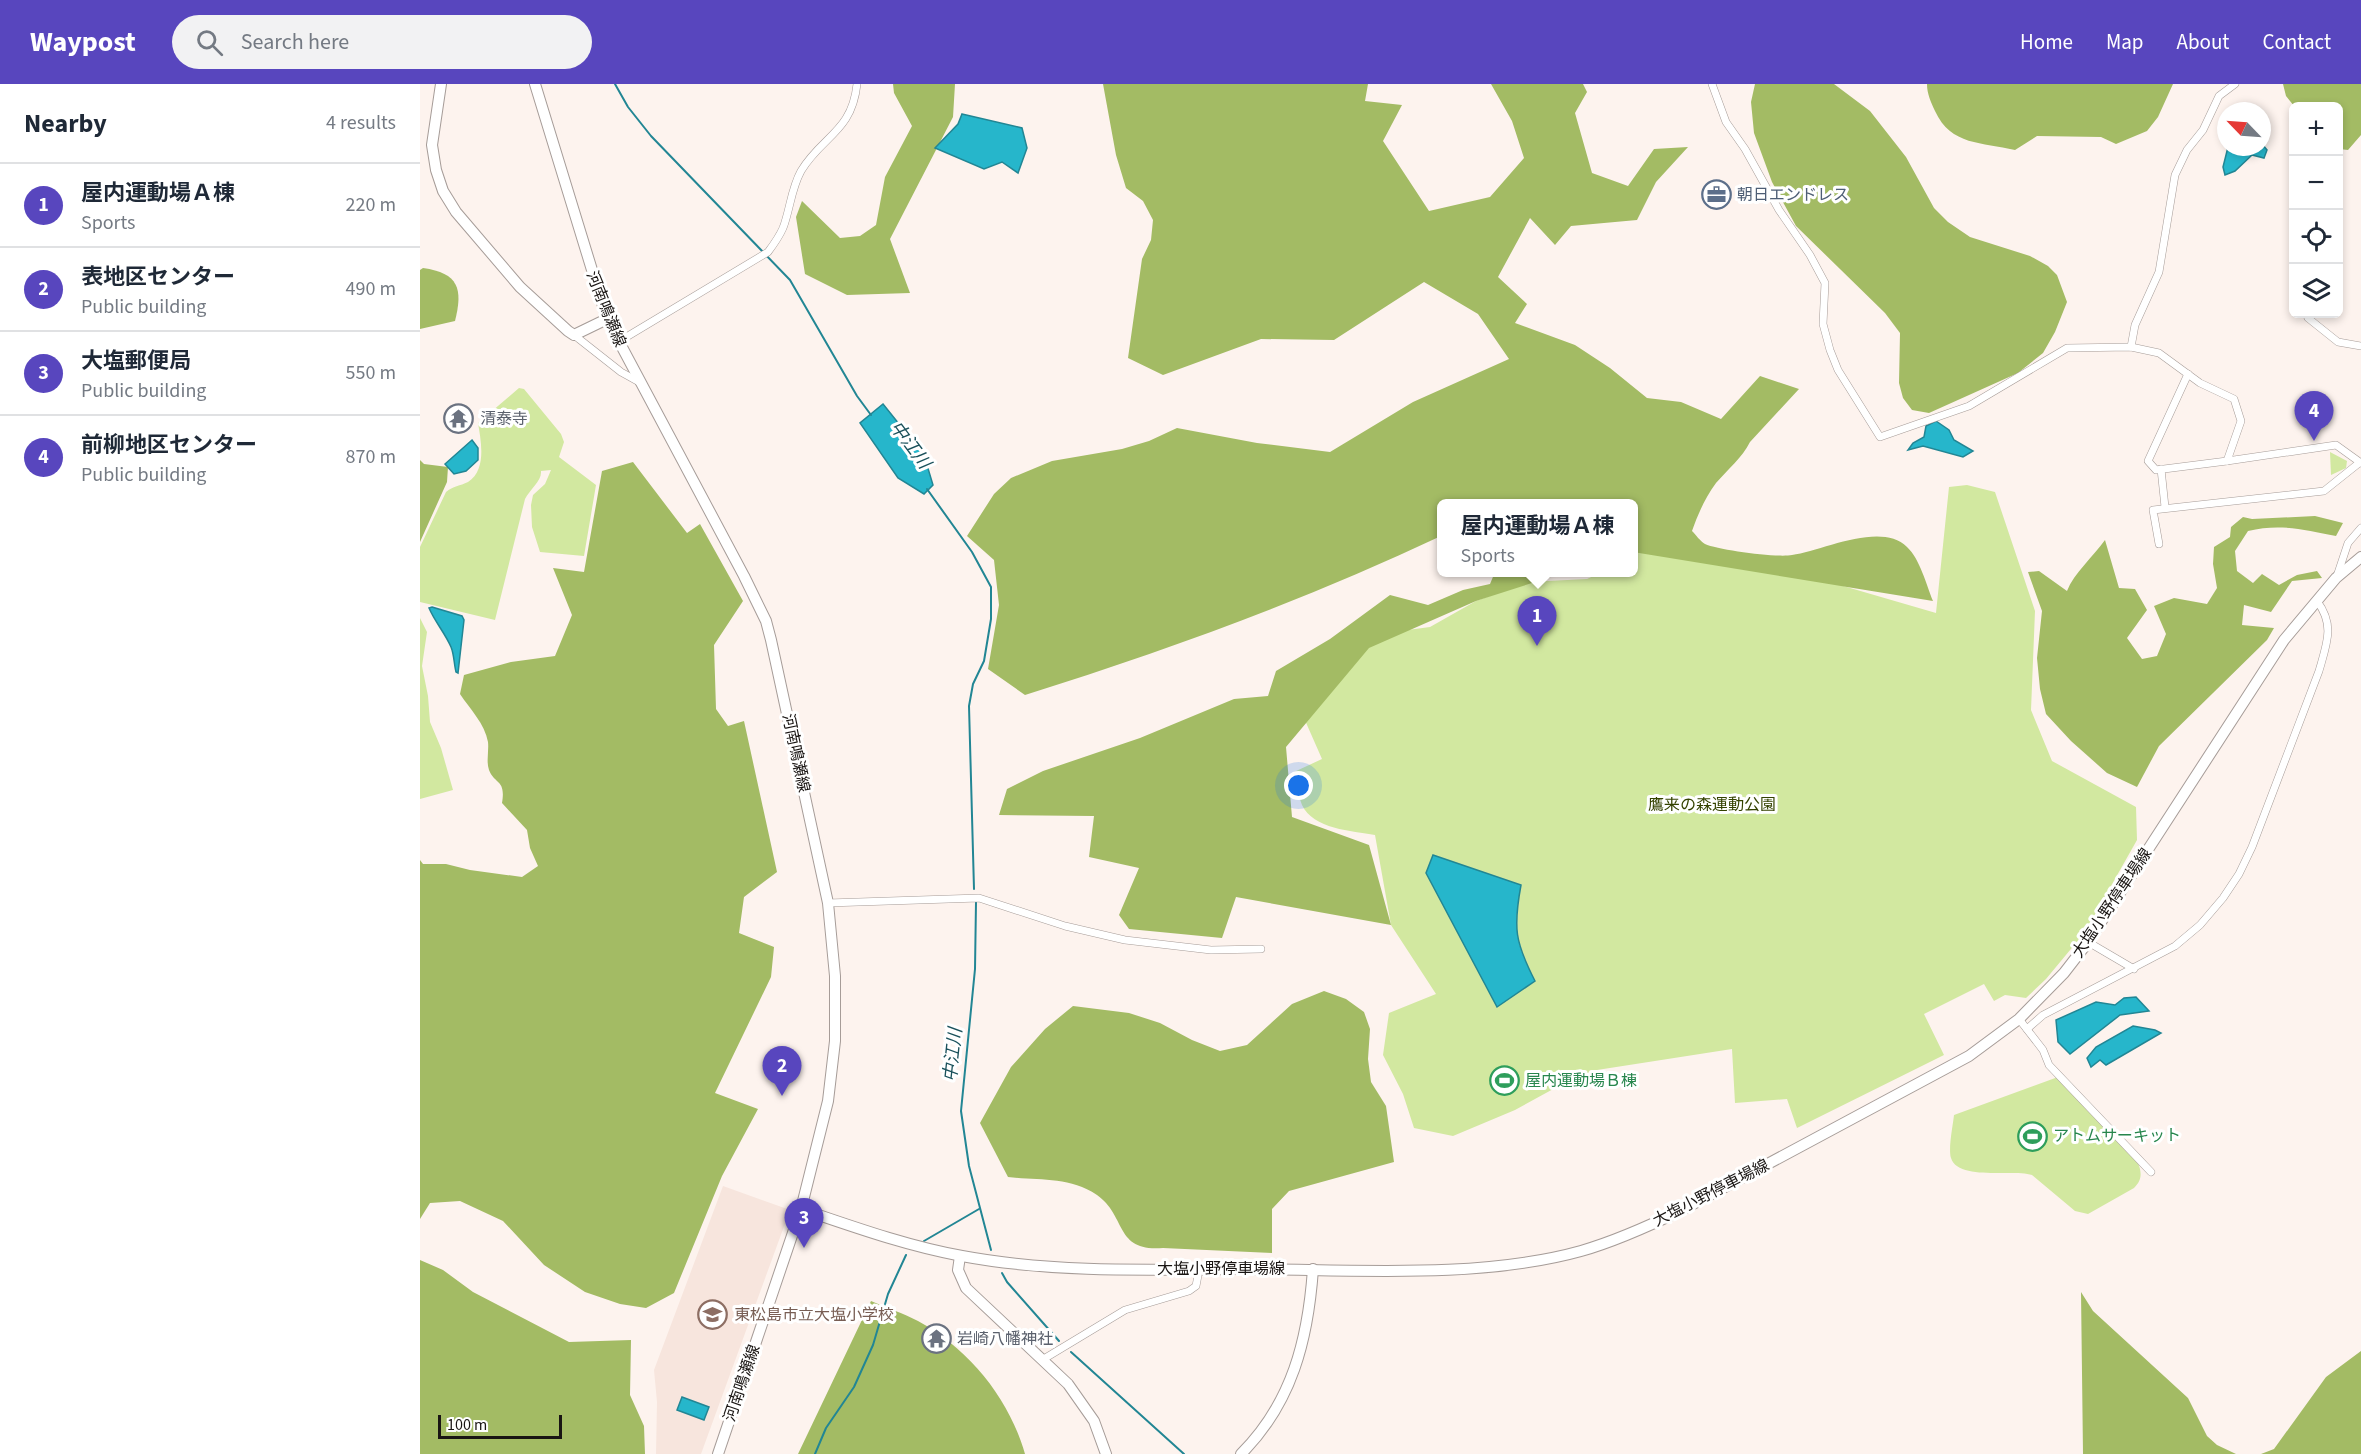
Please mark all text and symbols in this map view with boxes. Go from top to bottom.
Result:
search box [172,15,592,69]
text: Waypost [30,22,136,62]
icon: search [193,26,226,59]
text: Search here [241,26,349,58]
text: Home [2020,27,2073,57]
text: Map [2106,27,2144,57]
text: About [2177,27,2229,57]
text: Contact [2262,27,2331,57]
north arrow [2217,102,2271,156]
map controls [2289,102,2343,318]
button: + [2289,102,2343,156]
text: Nearby [24,105,107,142]
text: 4 results [326,109,396,137]
button: − [2289,156,2343,210]
text: 屋内運動場Ａ棟 [81,177,235,209]
office icon: 朝日エンドレス [1700,179,1732,211]
place label: 朝日エンドレス [1737,184,1849,206]
text: 1 [38,191,49,219]
text: 220 m [346,191,396,219]
text: Sports [81,209,136,237]
button: locate [2289,210,2343,264]
text: 表地区センター [81,261,235,293]
button: layers [2289,264,2343,318]
street label: 河南鳴瀬線 [581,268,631,350]
text: 2 [38,275,49,303]
text: 490 m [346,275,396,303]
text: Public building [81,293,206,321]
text: 大塩郵便局 [81,345,191,377]
text: 3 [38,359,49,387]
text: 550 m [346,359,396,387]
text: Public building [81,377,206,405]
pin: 4 [2294,392,2334,441]
temple icon: 清泰寺 [443,403,475,435]
place label: 清泰寺 [480,408,528,430]
water label: 中江川 [884,416,937,476]
text: 前柳地区センター [81,429,257,461]
text: 4 [38,443,49,471]
text: 870 m [346,443,396,471]
text: Public building [81,461,206,489]
popup [1437,499,1638,577]
text: 屋内運動場Ａ棟 [1460,510,1615,542]
text: Sports [1460,542,1515,570]
pin: 1 [1518,596,1556,646]
street label: 河南鳴瀬線 [777,712,815,794]
your location [1284,771,1313,800]
park label: 鷹来の森運動公園 [1648,794,1776,816]
street label: 大塩小野停車場線 [2067,844,2157,962]
water label: 中江川 [938,1025,968,1083]
pin: 2 [762,1046,802,1096]
sports icon: 屋内運動場Ｂ棟 [1488,1065,1520,1097]
place label: 屋内運動場Ｂ棟 [1525,1070,1637,1092]
sports icon: アトムサーキット [2016,1120,2048,1152]
place label: アトムサーキット [2053,1125,2181,1147]
street label: 大塩小野停車場線 [1649,1154,1773,1232]
pin: 3 [784,1198,824,1248]
street label: 大塩小野停車場線 [1157,1258,1285,1280]
school or university icon: 東松島市立大塩小学校 [697,1299,729,1331]
place label: 東松島市立大塩小学校 [734,1304,894,1326]
temple icon: 岩崎八幡神社 [920,1323,952,1355]
place label: 岩崎八幡神社 [957,1328,1053,1350]
street label: 河南鳴瀬線 [719,1342,765,1424]
scale bar [438,1412,562,1440]
text: 100 m [447,1414,487,1436]

